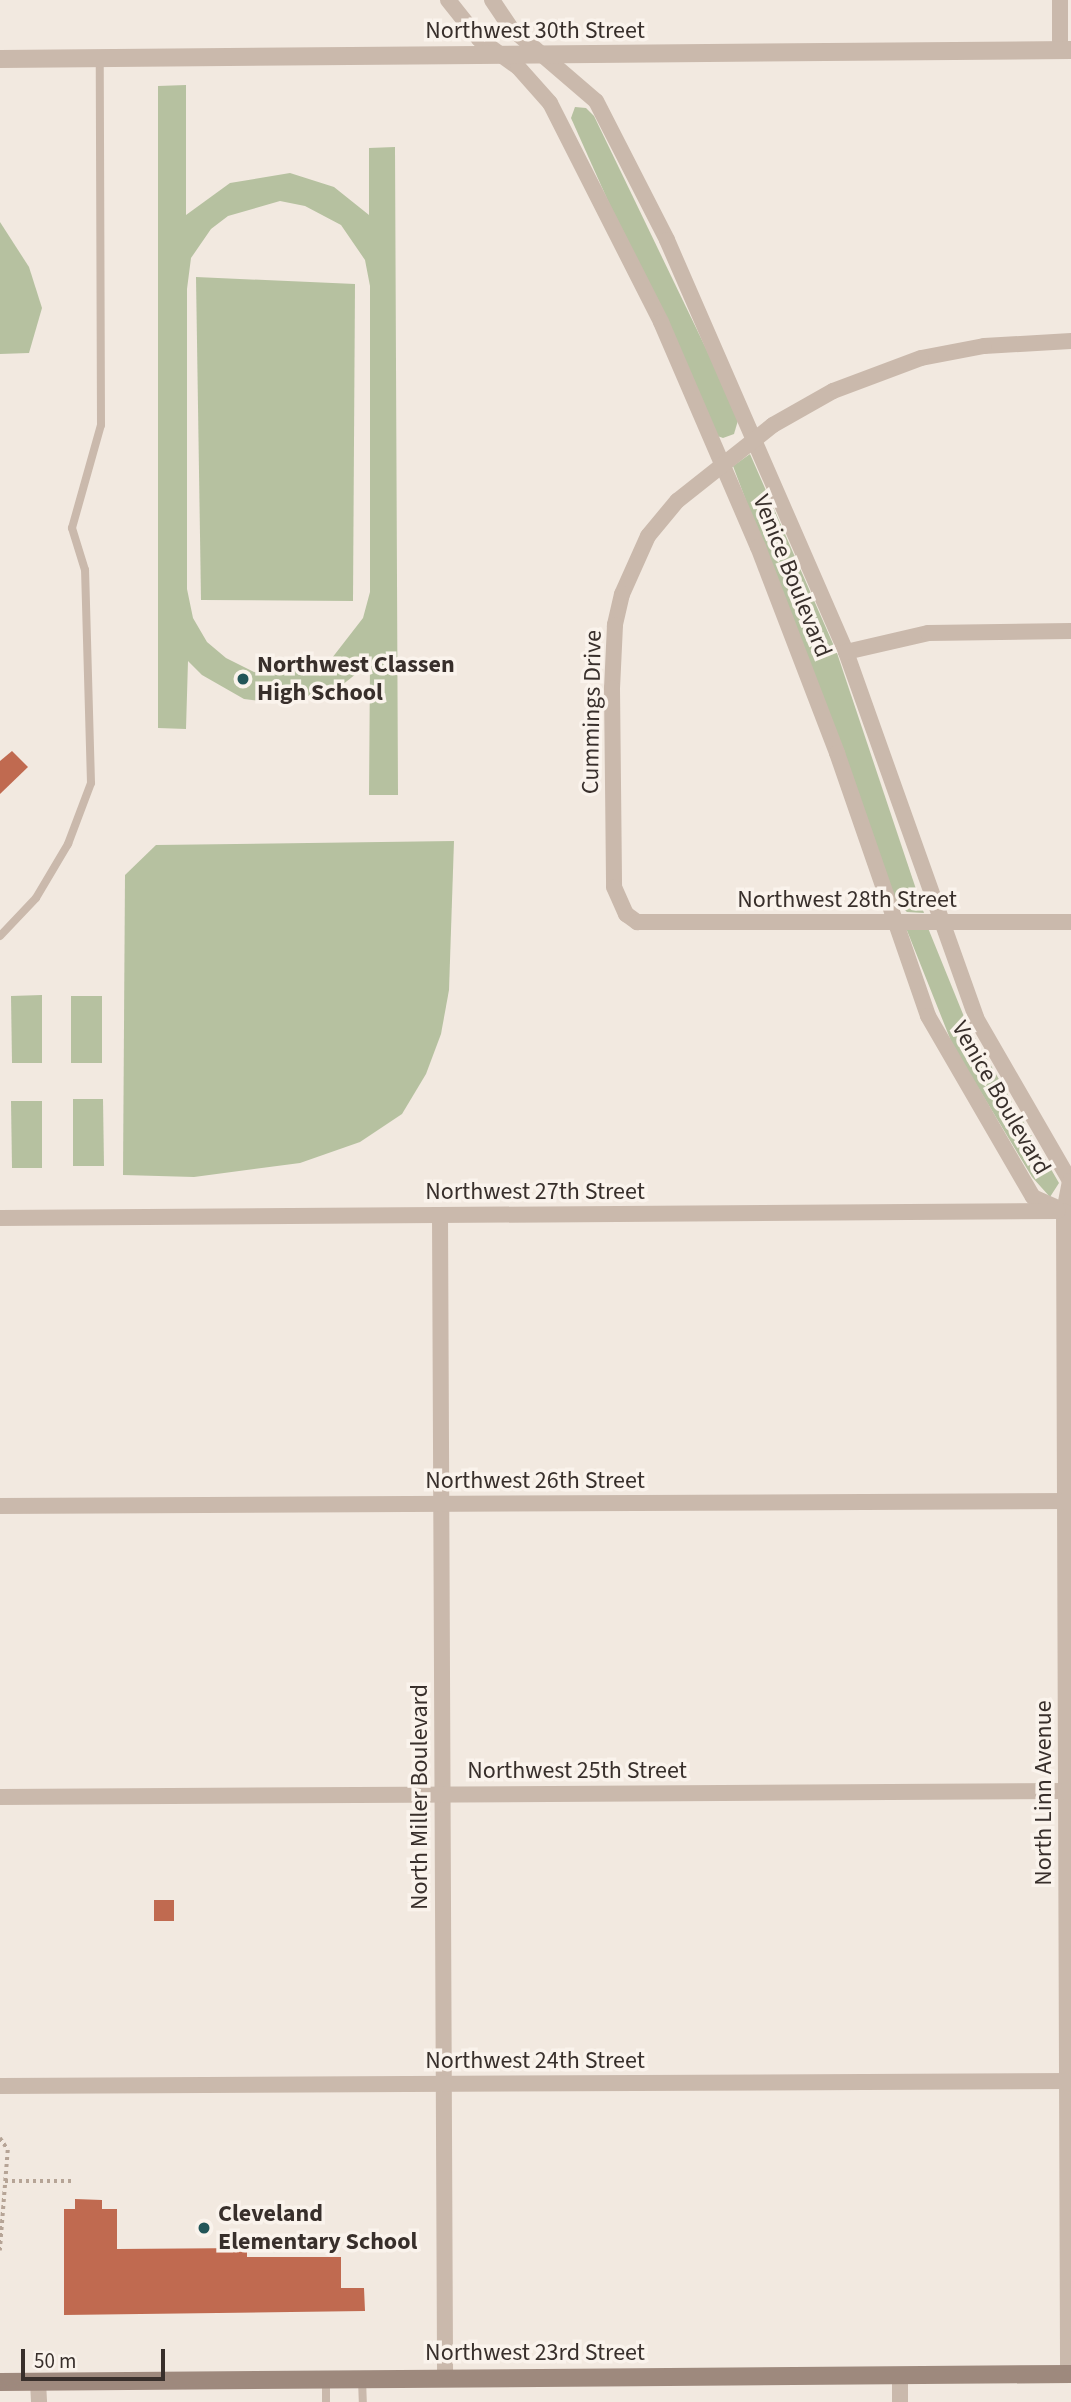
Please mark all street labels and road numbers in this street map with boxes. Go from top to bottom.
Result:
street label: Northwest 30th Street [425,17,645,45]
street label: Venice Boulevard [746,491,838,661]
street label: Cummings Drive [576,630,608,794]
street label: Northwest 28th Street [737,886,957,914]
street label: Venice Boulevard [945,1016,1057,1180]
street label: Northwest 27th Street [425,1178,645,1206]
street label: Northwest 26th Street [425,1467,645,1495]
street label: North Miller Boulevard [406,1684,434,1910]
street label: North Linn Avenue [1030,1700,1058,1886]
street label: Northwest 25th Street [467,1757,687,1785]
street label: Northwest 24th Street [425,2047,645,2075]
street label: Northwest 23rd Street [425,2339,645,2367]

